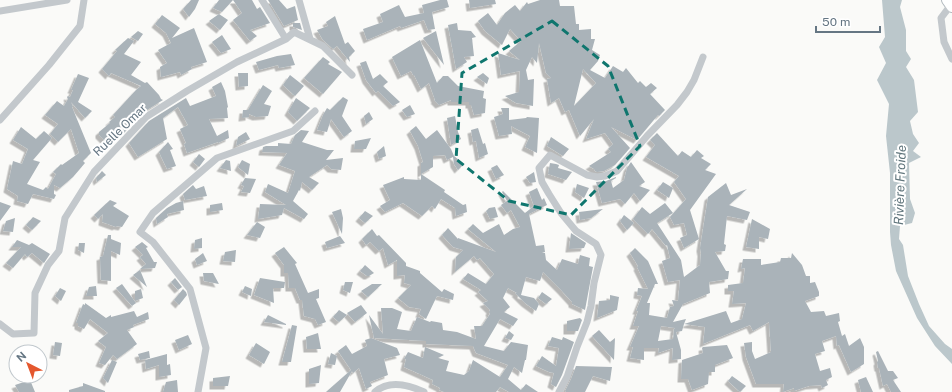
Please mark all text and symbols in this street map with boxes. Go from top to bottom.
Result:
scale bar [816,8,880,34]
text: 50 m [822,15,850,29]
street label: Ruelle Omar [90,101,150,159]
water label: Rivière Froide [891,145,909,225]
north arrow [8,344,48,384]
text: N [14,349,29,364]

